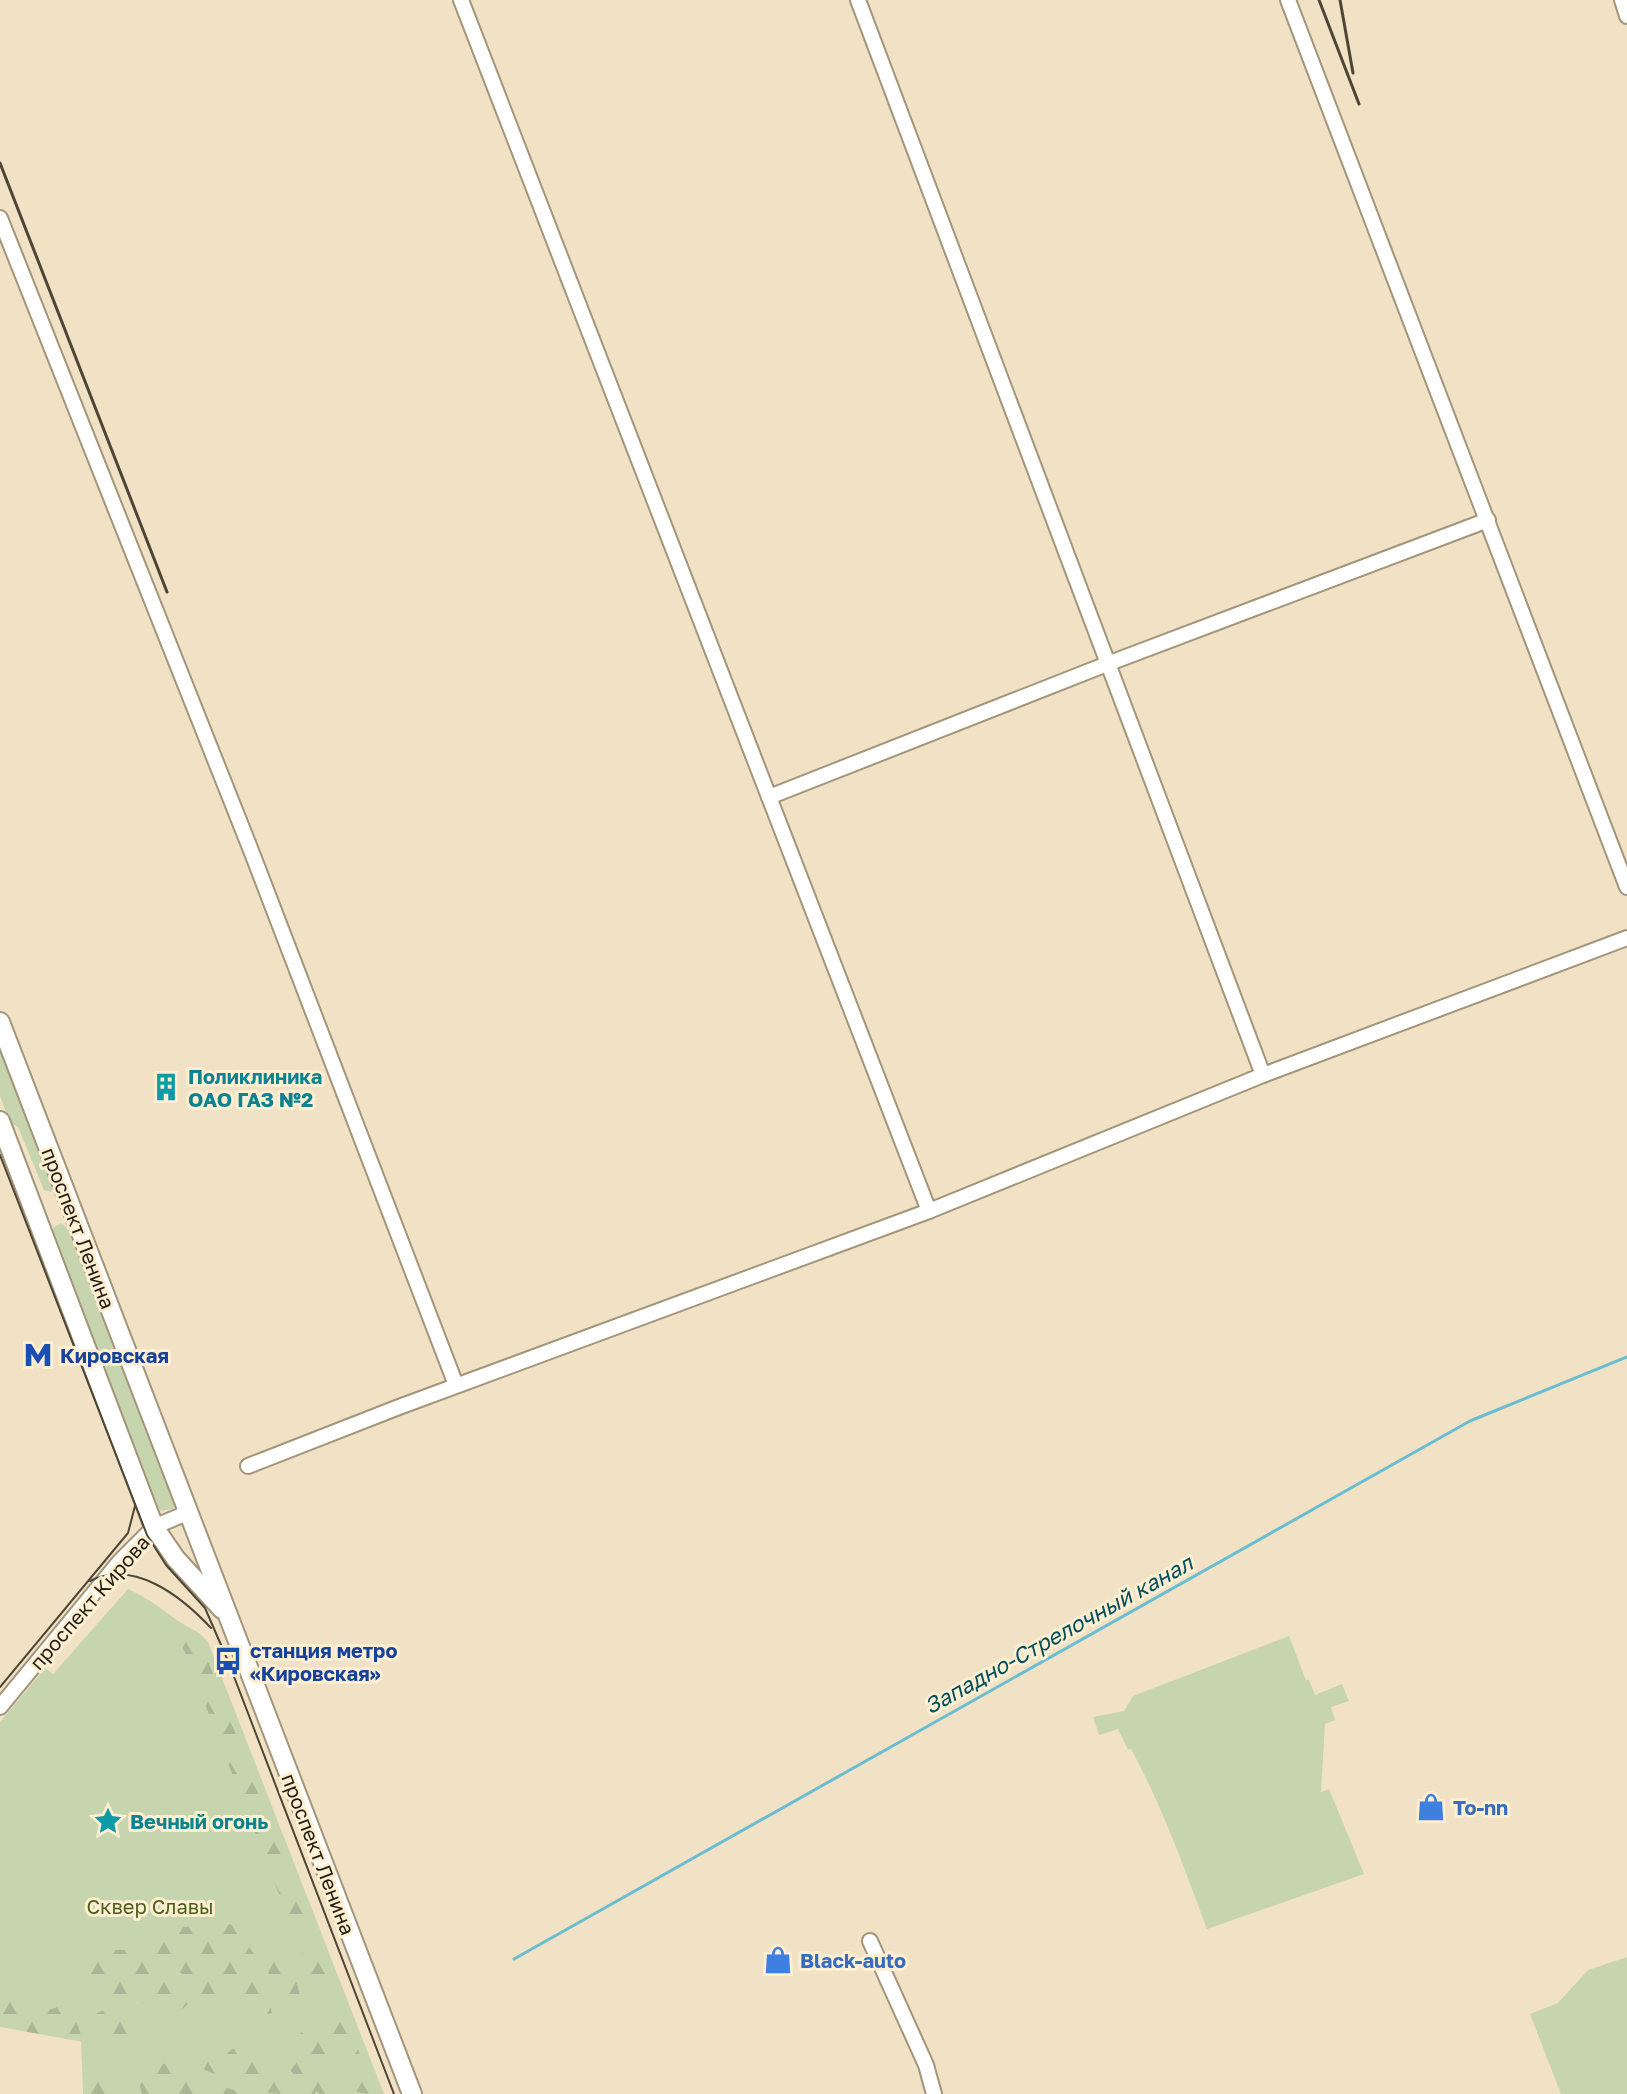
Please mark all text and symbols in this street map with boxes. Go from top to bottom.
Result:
place label: Поликлиника ОАО ГАЗ №2 [188,1064,322,1111]
building icon: Поликлиника ОАО ГАЗ №2 [151,1072,181,1102]
street label: проспект Ленина [37,1144,121,1312]
metro station icon: Кировская [23,1340,53,1370]
place label: Кировская [60,1343,169,1367]
street label: проспект Кирова [24,1530,154,1674]
water label: Западно-Стрелочный канал [919,1548,1199,1719]
place label: станция метро «Кировская» [250,1638,397,1685]
bus stop icon: станция метро «Кировская» [213,1646,243,1676]
street label: проспект Ленина [277,1770,361,1938]
shop icon: To-nn [1416,1792,1446,1822]
place label: To-nn [1453,1795,1508,1819]
place icon: Вечный огонь [93,1806,123,1836]
place label: Вечный огонь [130,1809,268,1833]
park label: Сквер Славы [86,1894,214,1918]
shop icon: Black-auto [763,1945,793,1975]
place label: Black-auto [800,1948,906,1972]

